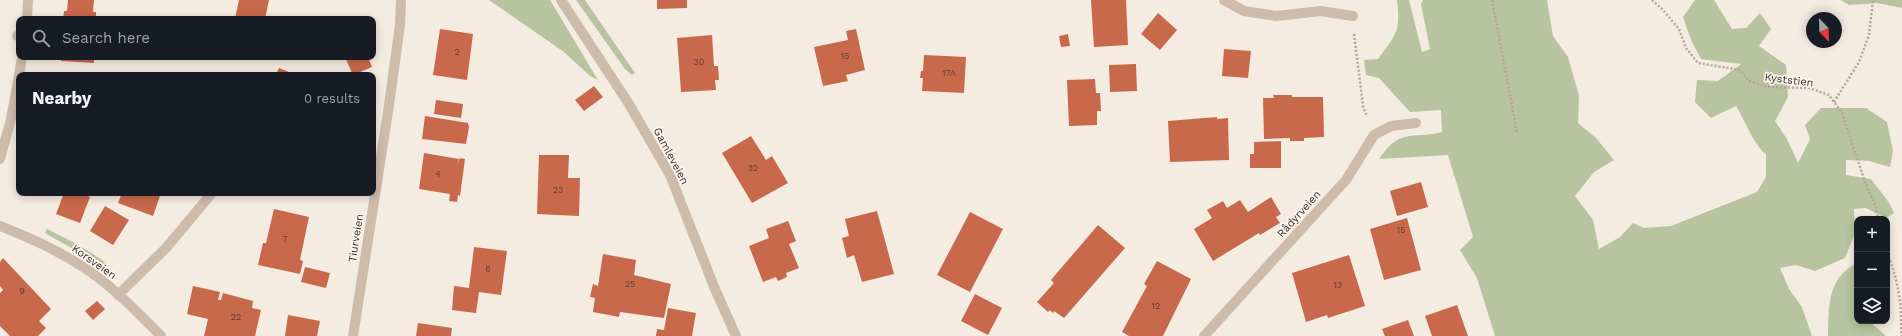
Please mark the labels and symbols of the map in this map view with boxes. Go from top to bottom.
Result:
north arrow [1806,12,1842,48]
house number: 2 [454,47,460,57]
house number: 15 [841,51,849,61]
house number: 30 [694,57,705,67]
house number: 17A [942,68,956,78]
street label: Kyststien [1764,71,1814,89]
street label: Gamleveien [651,125,691,187]
house number: 32 [748,163,758,173]
house number: 4 [435,169,441,179]
house number: 23 [553,185,563,195]
street label: Rådyrveien [1275,188,1323,240]
street label: Tiurveien [346,213,366,263]
house number: 15 [1397,225,1405,235]
house number: 7 [282,234,288,244]
street label: Korsveien [69,242,119,282]
house number: 6 [485,264,491,274]
house number: 25 [625,279,635,289]
house number: 13 [1334,280,1342,290]
house number: 9 [19,286,25,296]
house number: 12 [1152,301,1160,311]
house number: 22 [231,312,241,322]

